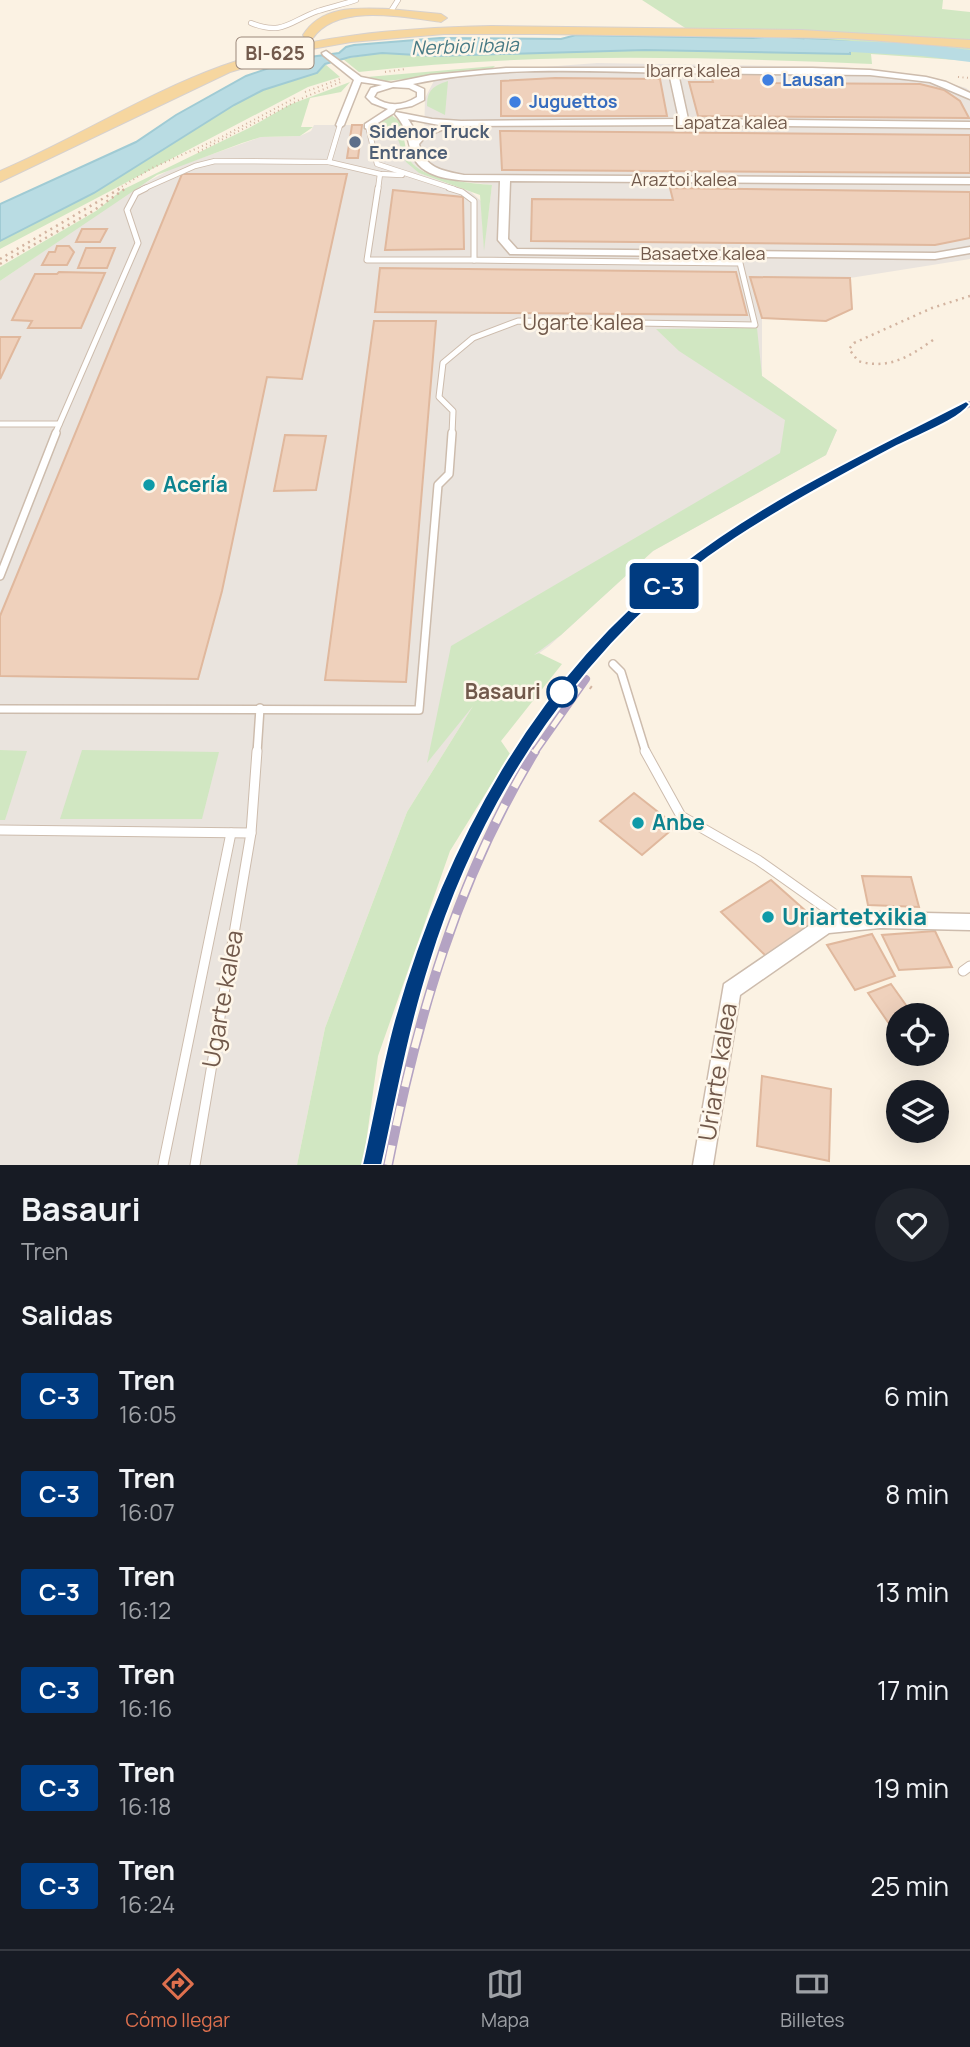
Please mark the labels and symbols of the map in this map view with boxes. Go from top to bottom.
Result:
water label: Nerbioi ibaia [411,31,521,61]
road number: BI-625 [236,38,314,68]
street label: Ibarra kalea [646,58,740,82]
place label: Lausan [782,67,845,91]
marker: Lausan [760,72,776,88]
place label: Juguettos [529,89,618,113]
marker: Juguettos [507,94,523,110]
street label: Lapatza kalea [674,110,788,134]
place label: Sidenor Truck Entrance [369,119,490,164]
marker: Sidenor Truck Entrance [347,134,363,150]
street label: Araztoi kalea [631,167,737,191]
street label: Basaetxe kalea [641,241,765,265]
street label: Ugarte kalea [522,308,644,336]
place label: Acería [163,470,228,498]
marker: Acería [141,477,157,493]
line badge: C-3 [624,563,704,609]
place label: Basauri [465,677,541,705]
marker: Basauri [547,677,577,707]
place label: Anbe [652,808,705,836]
marker: Anbe [630,815,646,831]
place label: Uriartetxikia [782,899,927,932]
marker: Uriartetxikia [760,909,776,925]
street label: Ugarte kalea [193,927,250,1070]
street label: Uriarte kalea [689,1001,744,1143]

